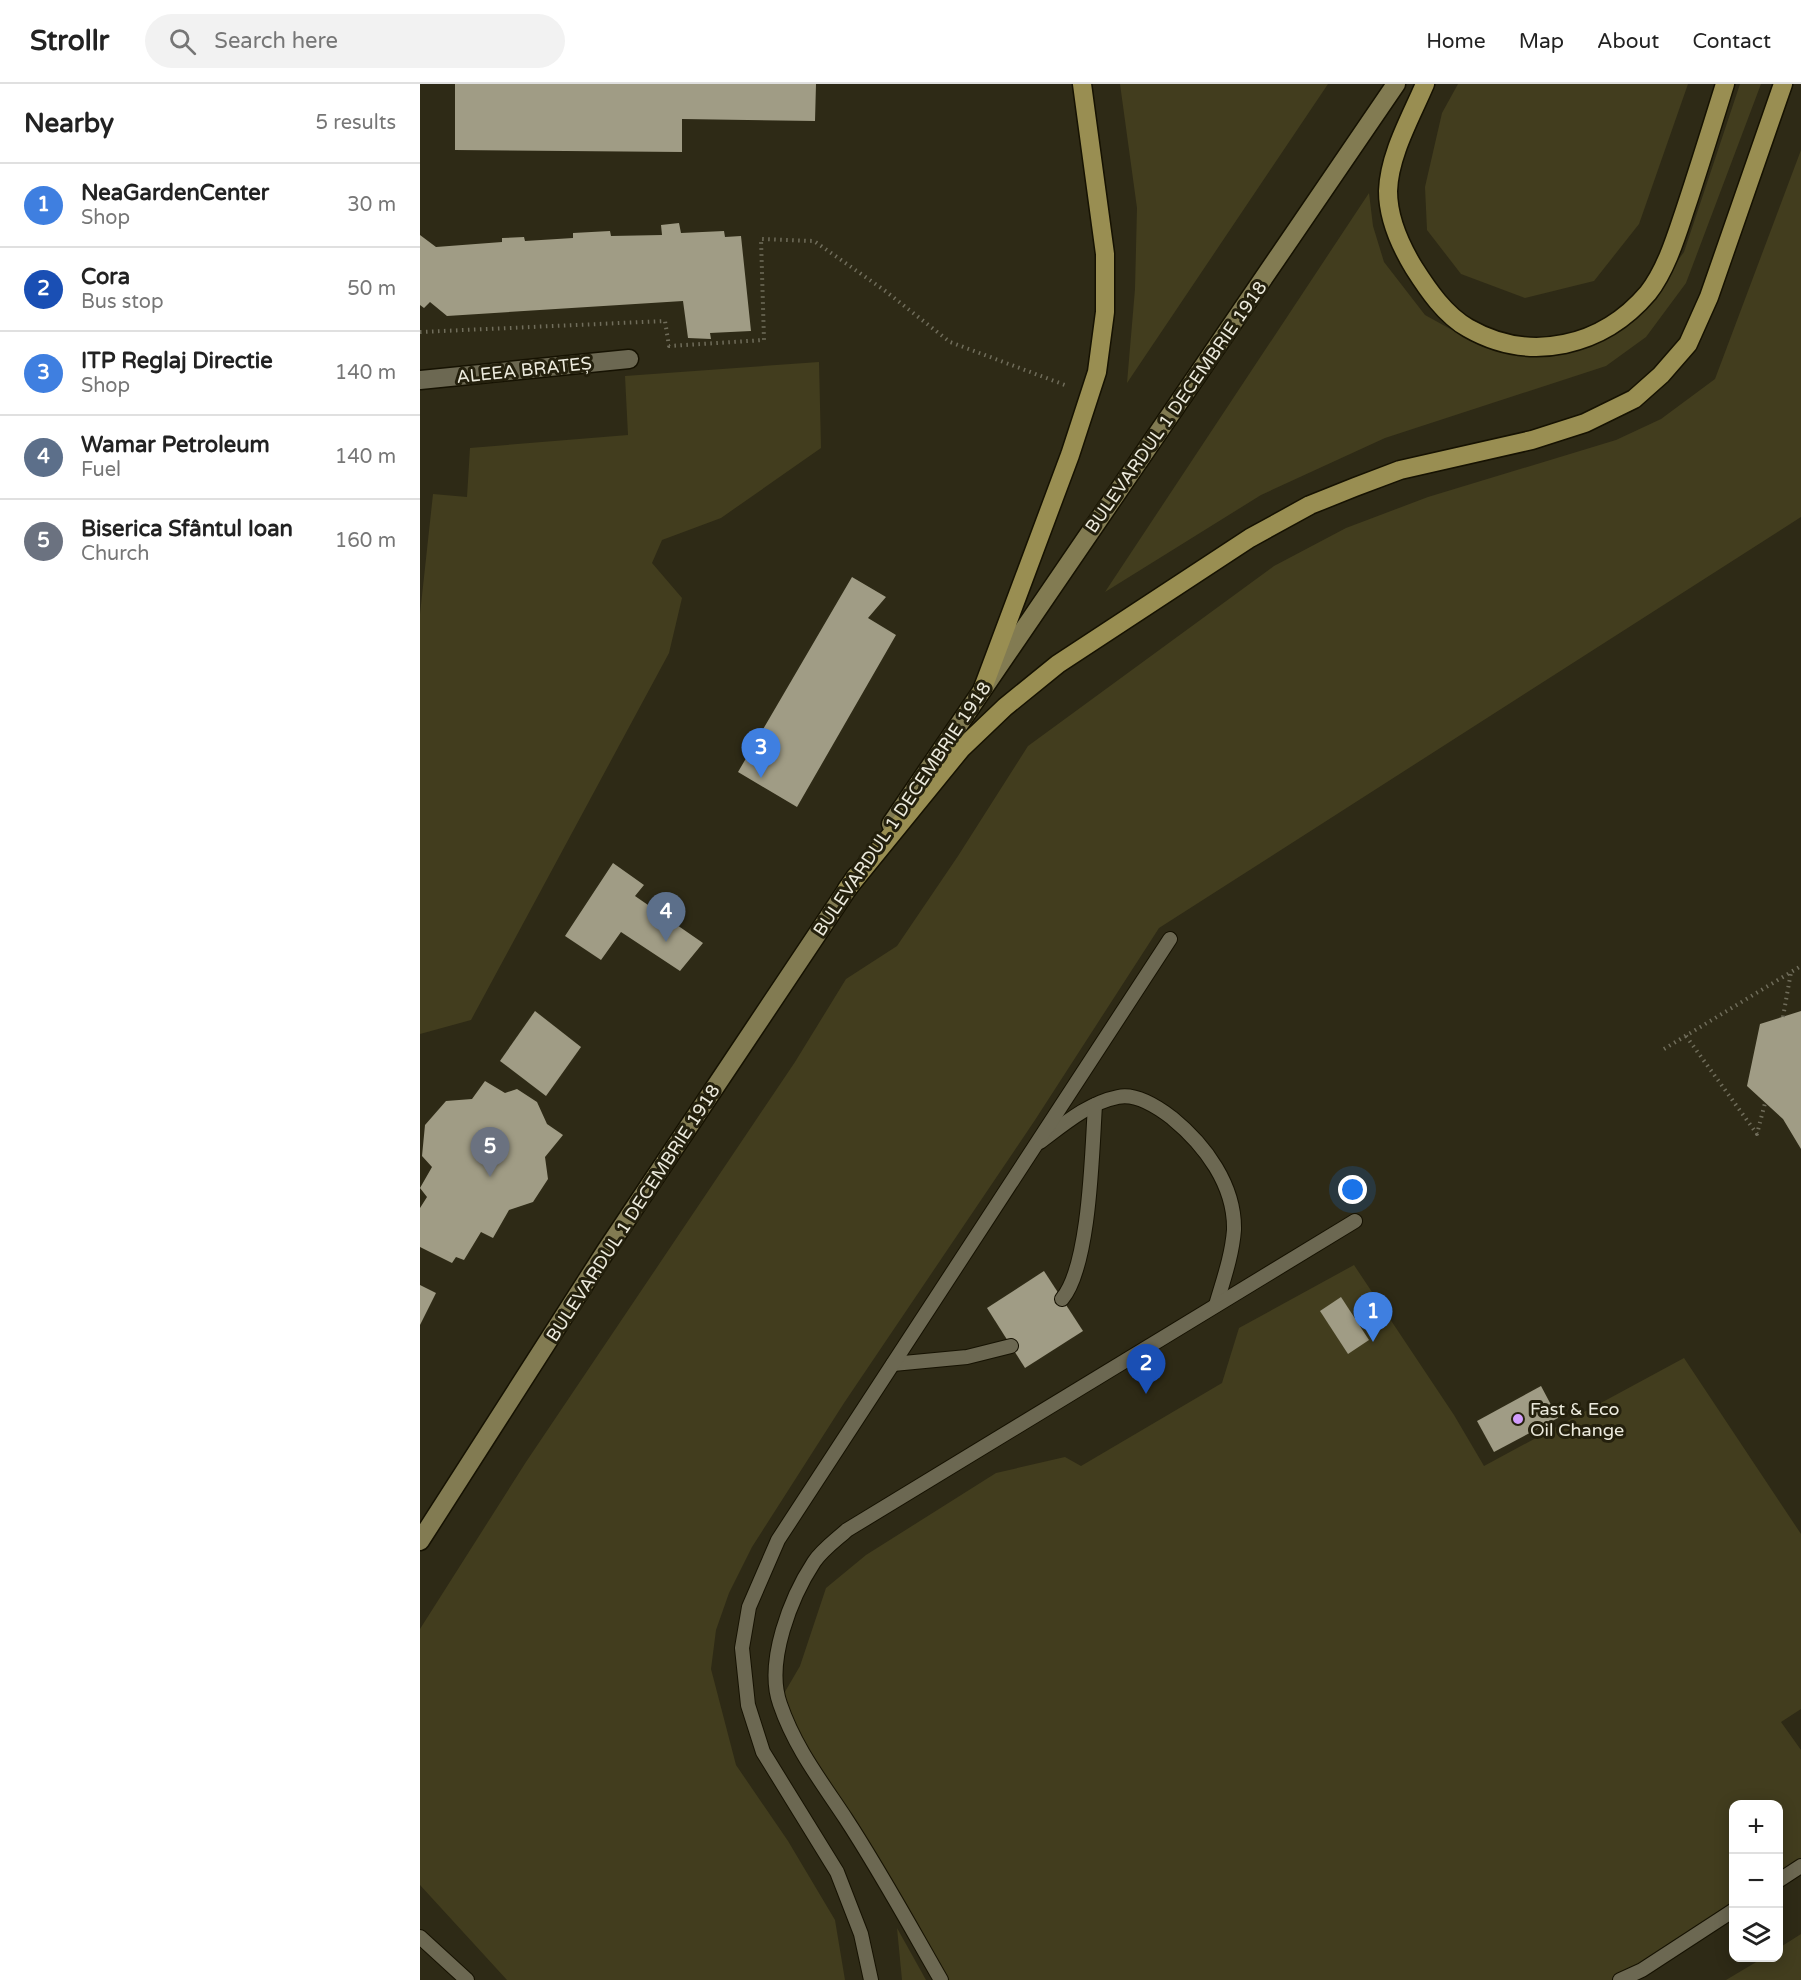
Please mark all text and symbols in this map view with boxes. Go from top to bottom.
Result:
search box [145,14,565,68]
text: Strollr [30,24,109,58]
icon: search [166,25,199,58]
text: Search here [214,28,338,54]
text: Home [1426,29,1486,54]
text: Map [1519,29,1564,54]
text: About [1597,29,1659,54]
text: Contact [1692,29,1771,54]
text: Nearby [24,108,114,139]
text: 5 results [316,111,396,135]
text: NeaGardenCenter [81,180,269,206]
text: 1 [37,193,50,217]
text: 30 m [347,193,396,217]
text: Shop [81,206,130,230]
text: Cora [81,264,130,290]
text: 2 [37,277,50,301]
text: 50 m [347,277,396,301]
street label: BULEVARDUL 1 DECEMBRIE 1918 [1080,277,1272,537]
text: Bus stop [81,290,164,314]
text: ITP Reglaj Directie [81,348,273,374]
street label: ALEEA BRATEȘ [455,352,593,388]
text: 3 [37,361,50,385]
text: 140 m [335,361,396,385]
text: Shop [81,374,130,398]
text: Wamar Petroleum [81,432,270,458]
text: 4 [37,445,50,469]
text: 140 m [335,445,396,469]
text: Fuel [81,458,121,482]
text: Biserica Sfântul Ioan [81,516,293,542]
text: 5 [37,529,50,553]
text: 160 m [335,529,396,553]
text: Church [81,542,149,566]
street label: BULEVARDUL 1 DECEMBRIE 1918 [808,678,996,940]
pin: 3 [742,728,780,778]
pin: 4 [646,892,686,942]
street label: BULEVARDUL 1 DECEMBRIE 1918 [541,1080,725,1346]
pin: 5 [470,1128,510,1177]
your location [1338,1175,1367,1204]
pin: 1 [1354,1292,1392,1342]
pin: 2 [1126,1344,1166,1394]
place label: Fast & Eco Oil Change [1530,1398,1624,1441]
marker: Fast & Eco Oil Change [1511,1412,1525,1426]
map controls [1729,1800,1783,1962]
button: + [1729,1800,1783,1854]
button: − [1729,1854,1783,1908]
button: layers [1729,1908,1783,1962]

